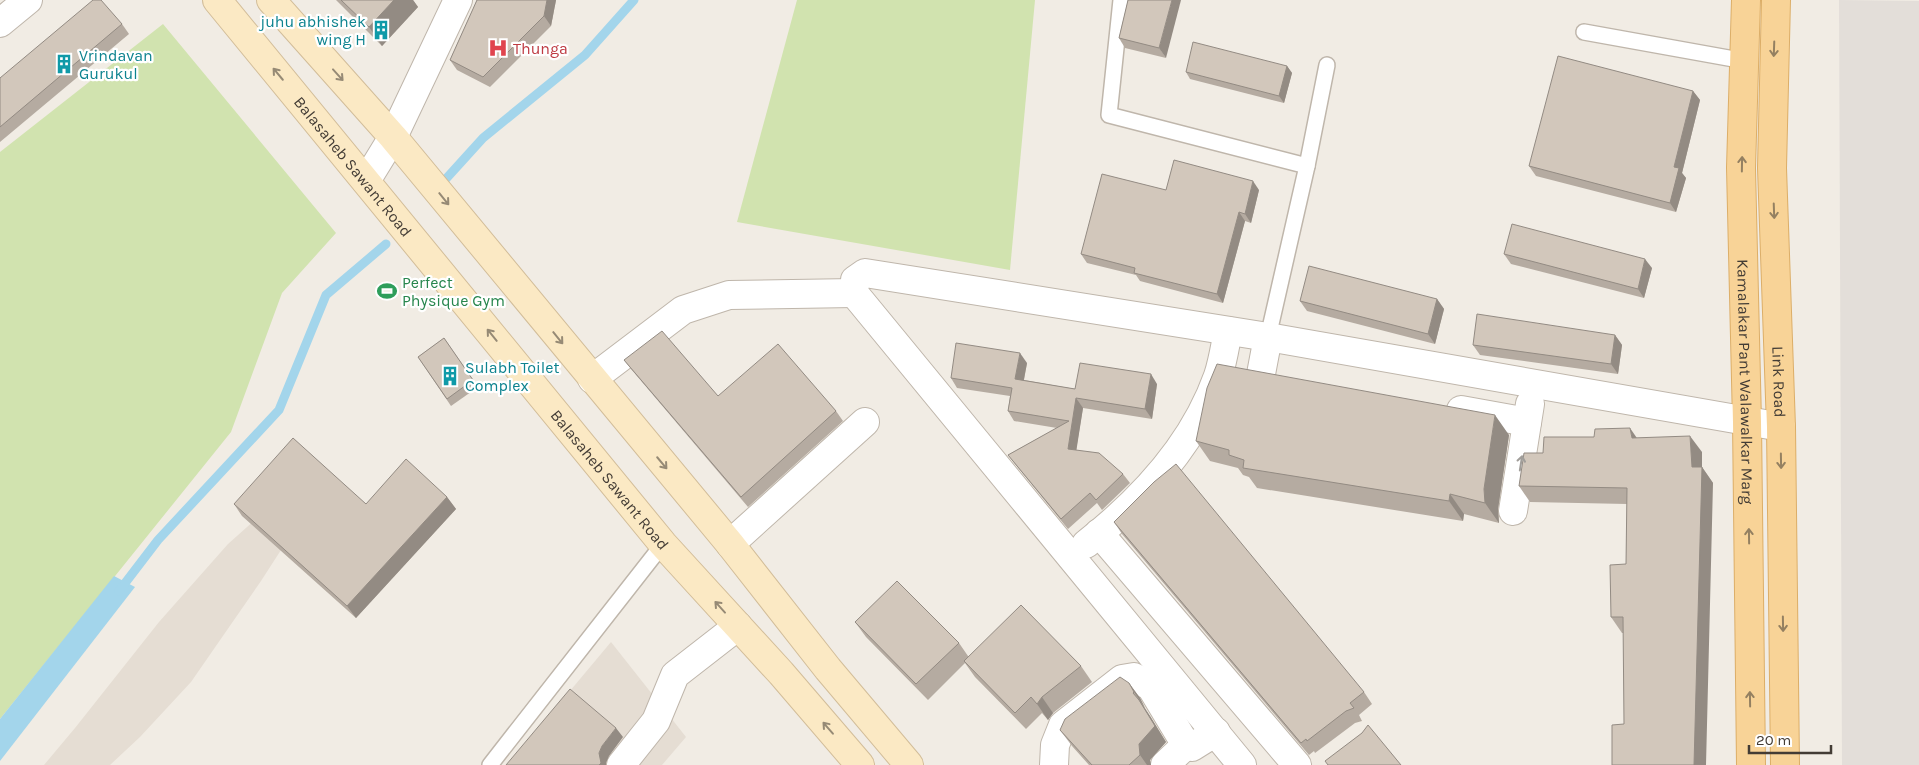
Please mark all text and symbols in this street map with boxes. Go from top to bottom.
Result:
place label: juhu abhishek wing H [258,12,366,49]
building icon: juhu abhishek wing H [370,19,392,41]
hospital icon: Thunga [487,37,509,59]
place label: Thunga [513,39,568,58]
one-way arrow [1769,40,1779,56]
place label: Vrindavan Gurukul [79,46,153,83]
building icon: Vrindavan Gurukul [53,53,75,75]
one-way arrow [272,68,283,81]
one-way arrow [333,69,344,82]
street label: Balasaheb Sawant Road [290,92,416,240]
one-way arrow [1737,156,1746,172]
one-way arrow [439,192,450,205]
one-way arrow [1769,203,1778,219]
street label: Kamalakar Pant Walawalkar Marg [1734,259,1757,505]
place label: Perfect Physique Gym [402,273,505,310]
sports icon: Perfect Physique Gym [376,280,398,302]
one-way arrow [486,329,497,342]
one-way arrow [553,331,564,344]
street label: Link Road [1769,346,1790,418]
place label: Sulabh Toilet Complex [465,358,560,395]
building icon: Sulabh Toilet Complex [439,365,461,387]
street label: Balasaheb Sawant Road [547,405,673,553]
one-way arrow [1776,452,1786,469]
one-way arrow [656,456,667,469]
one-way arrow [1516,456,1526,472]
one-way arrow [1744,529,1754,545]
one-way arrow [714,600,726,613]
one-way arrow [1778,615,1788,631]
one-way arrow [1746,691,1755,707]
one-way arrow [823,722,834,735]
scale bar [1749,722,1832,754]
text: 20 m [1756,731,1791,749]

